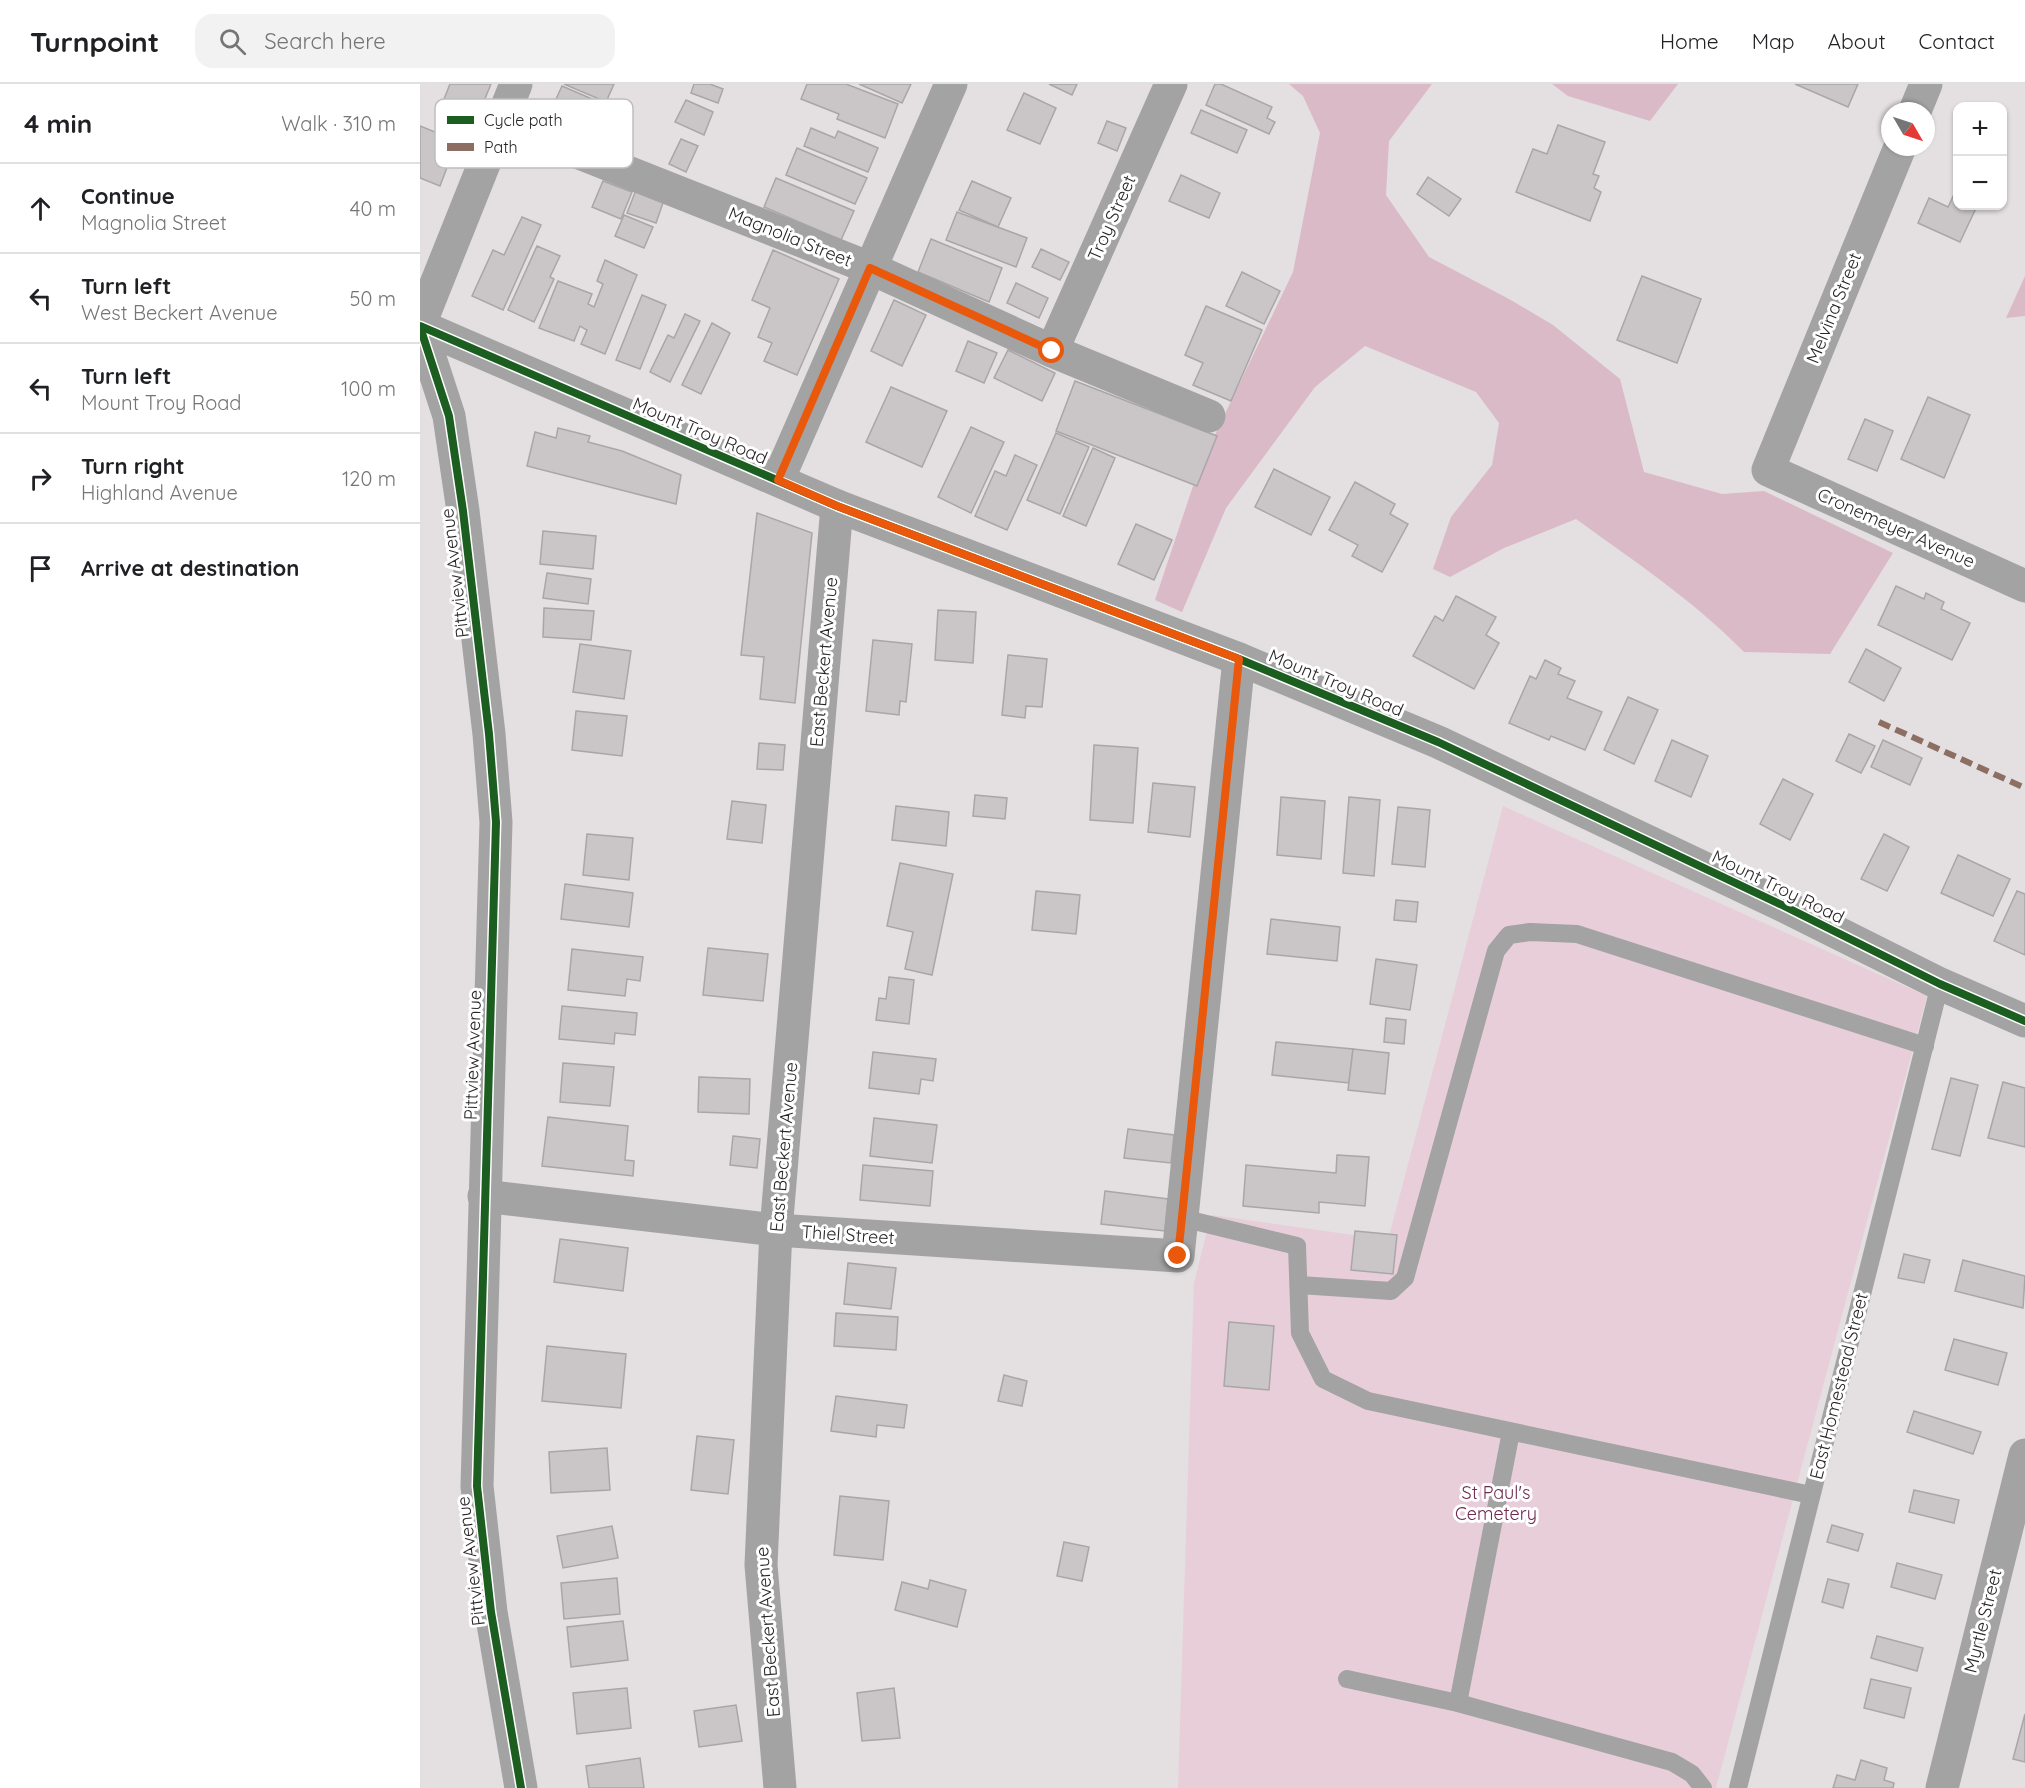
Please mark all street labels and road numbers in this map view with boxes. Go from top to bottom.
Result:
street label: Troy Street [1082,171,1141,264]
street label: Magnolia Street [725,201,855,272]
street label: Melvina Street [1801,249,1866,367]
street label: Mount Troy Road [629,392,771,469]
street label: Cronemeyer Avenue [1814,482,1979,573]
street label: Pittview Avenue [435,507,474,639]
street label: East Beckert Avenue [805,576,842,748]
street label: Mount Troy Road [1265,644,1407,721]
street label: Mount Troy Road [1708,845,1848,929]
street label: Pittview Avenue [459,989,486,1121]
street label: East Beckert Avenue [765,1061,802,1233]
street label: Thiel Street [801,1220,895,1249]
street label: East Homestead Street [1804,1290,1873,1482]
street label: Pittview Avenue [451,1495,490,1627]
street label: East Beckert Avenue [750,1546,785,1718]
street label: Myrtle Street [1958,1566,2007,1675]

